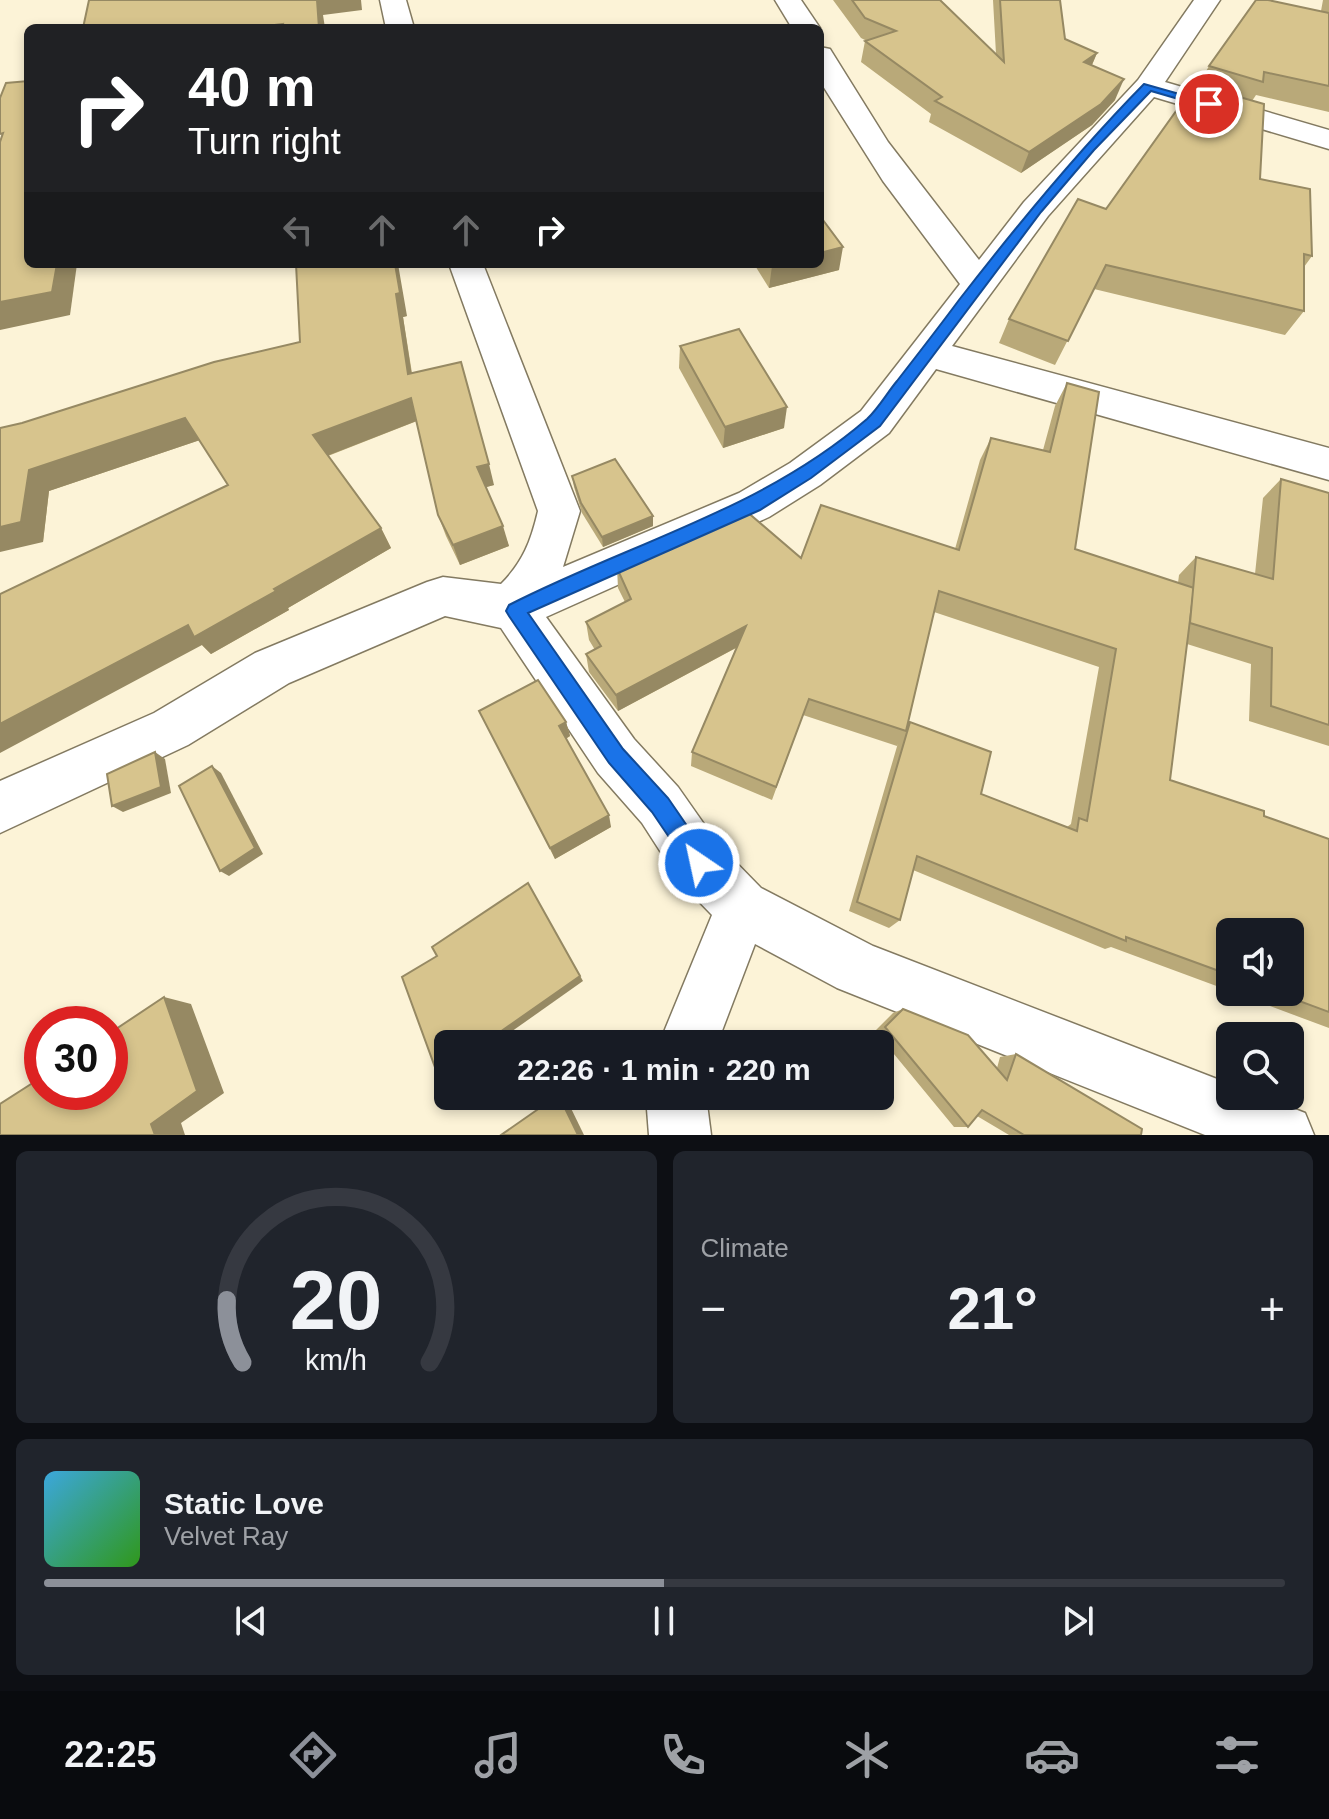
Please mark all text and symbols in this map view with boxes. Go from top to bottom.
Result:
text: 40 m [188,55,316,118]
icon: right [56,56,160,160]
pin [1175,70,1243,138]
icon: arrive [1187,82,1231,126]
text: Turn right [188,121,341,162]
icon: left [276,208,320,252]
icon: ahead [360,208,404,252]
icon: ahead [444,208,488,252]
icon: right [528,208,572,252]
position arrow [657,821,741,905]
map controls [1216,918,1304,1110]
button: sound [1216,918,1304,1006]
speed limit sign: 30 [24,1006,128,1110]
button: search [1216,1022,1304,1110]
text: 22:26 · 1 min · 220 m [517,1053,811,1086]
text: Climate [701,1233,789,1263]
text: 20 [290,1254,383,1347]
text: 21° [947,1275,1038,1342]
text: − [701,1284,726,1333]
text: + [1259,1284,1285,1333]
text: km/h [305,1344,367,1376]
text: Static Love [164,1487,324,1520]
text: Velvet Ray [164,1521,288,1551]
icon: previous [229,1599,273,1643]
icon: pause [642,1599,686,1643]
icon: next [1056,1599,1100,1643]
icon: directions [285,1727,341,1783]
icon: music [470,1727,526,1783]
icon: phone [655,1727,711,1783]
icon: climate [839,1727,895,1783]
icon: car [1024,1727,1080,1783]
icon: filters [1209,1727,1265,1783]
text: 22:25 [64,1734,156,1775]

